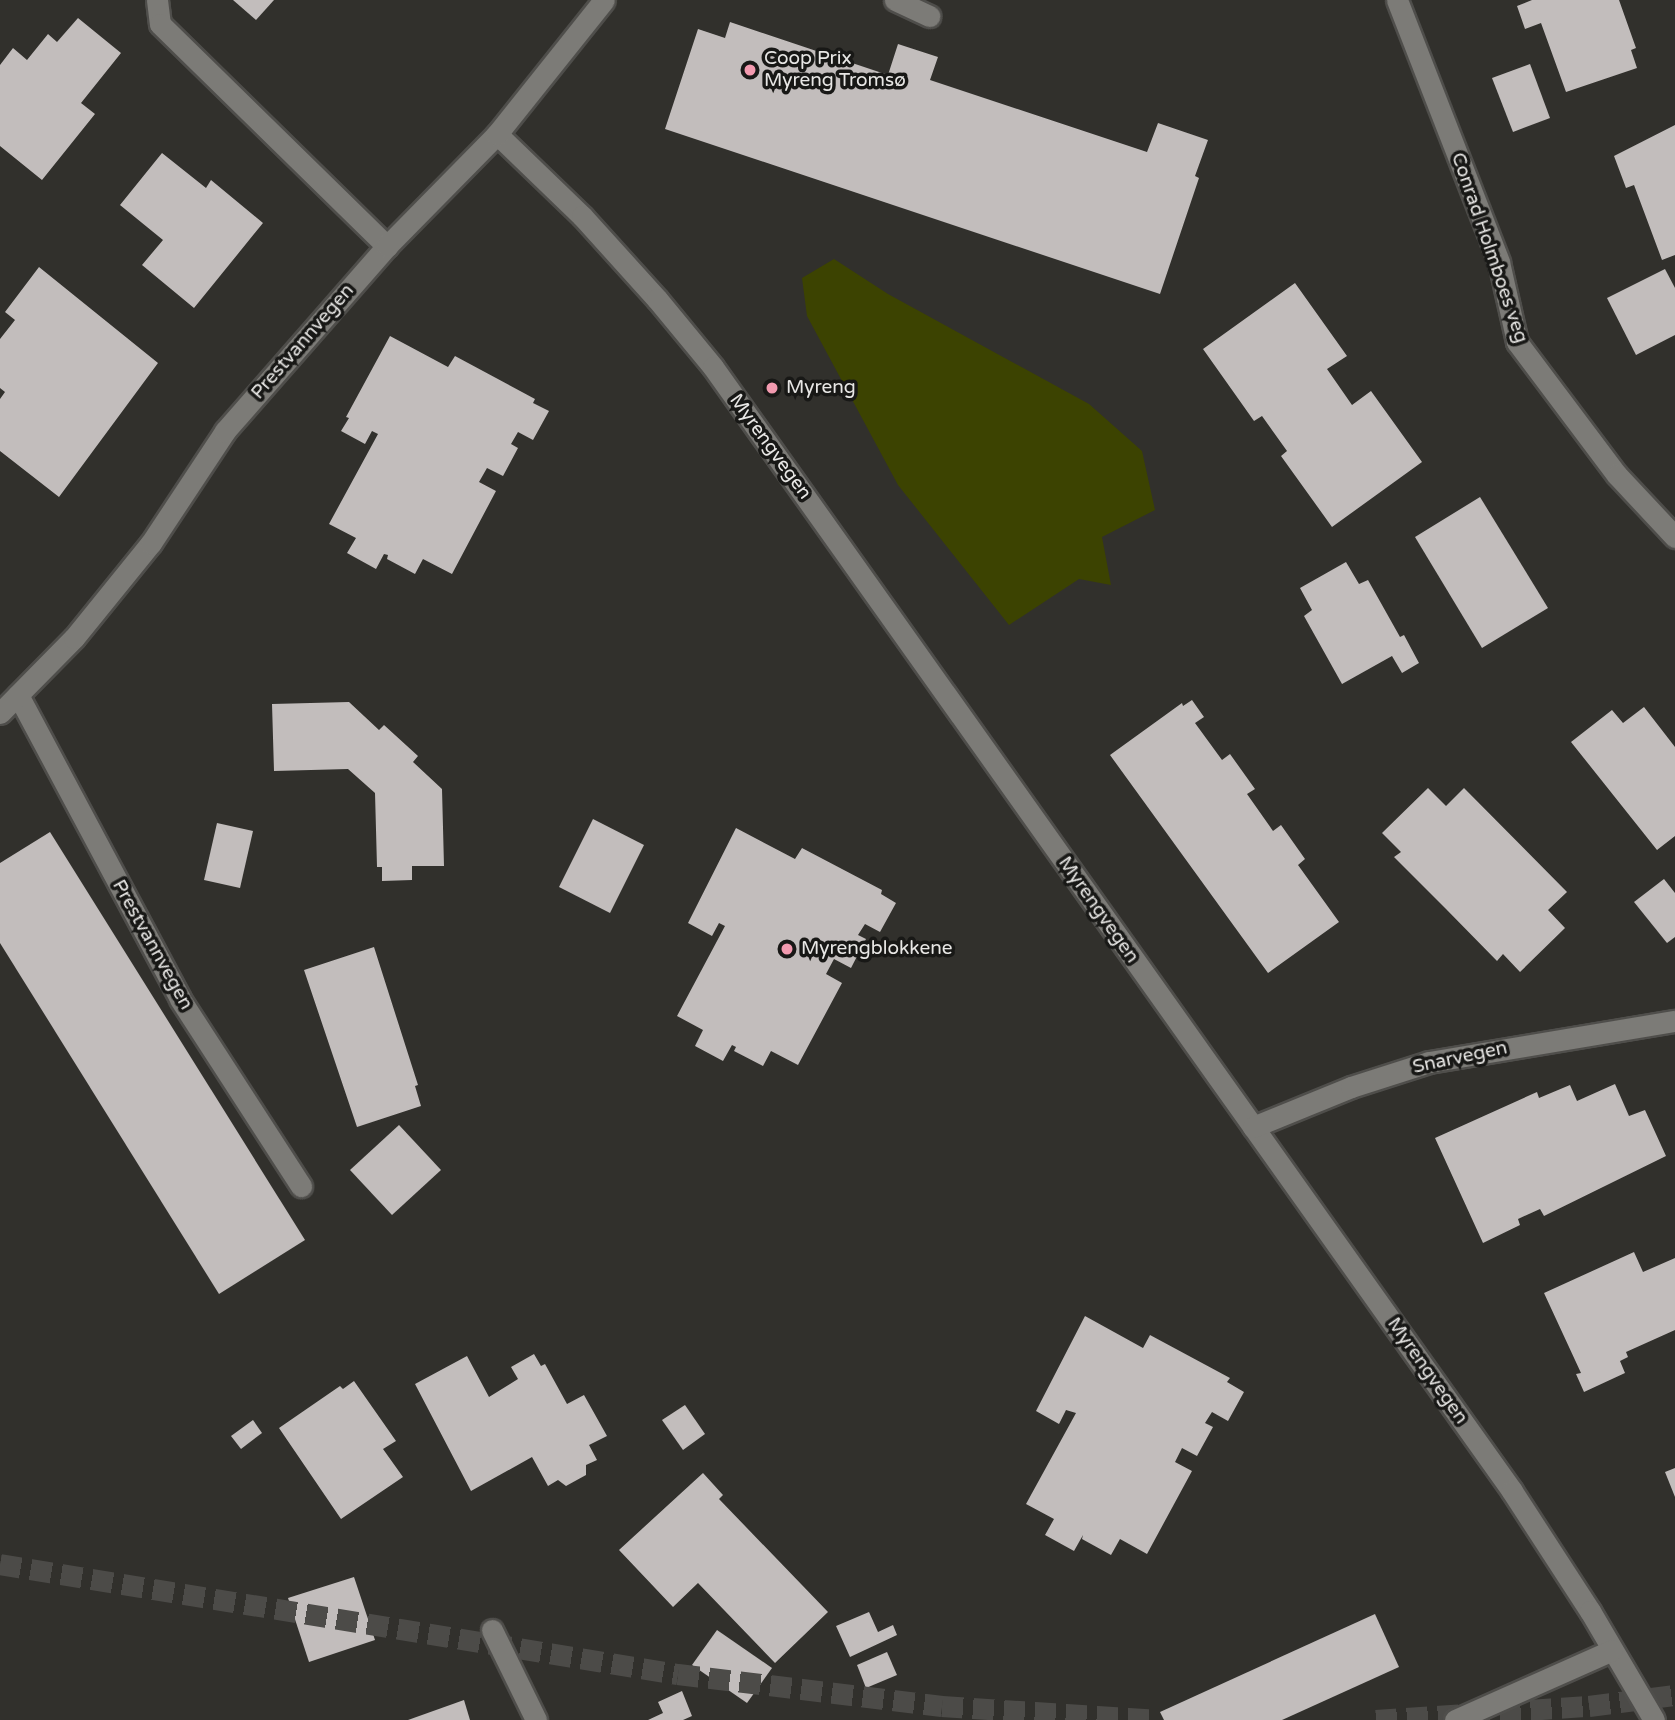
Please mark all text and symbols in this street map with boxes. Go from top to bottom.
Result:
place label: Coop Prix Myreng Tromsø [764,48,906,92]
marker: Coop Prix Myreng Tromsø [742,62,758,78]
street label: Conrad Holmboes veg [1446,150,1532,346]
street label: Prestvannvegen [247,280,359,404]
place label: Myreng [786,377,856,399]
marker: Myreng [764,380,780,396]
street label: Myrengvegen [724,390,816,504]
street label: Myrengvegen [1053,852,1143,968]
street label: Prestvannvegen [107,876,197,1014]
place label: Myrengblokkene [801,938,953,960]
marker: Myrengblokkene [779,941,795,957]
street label: Snarvegen [1411,1037,1509,1079]
street label: Myrengvegen [1382,1313,1472,1429]

